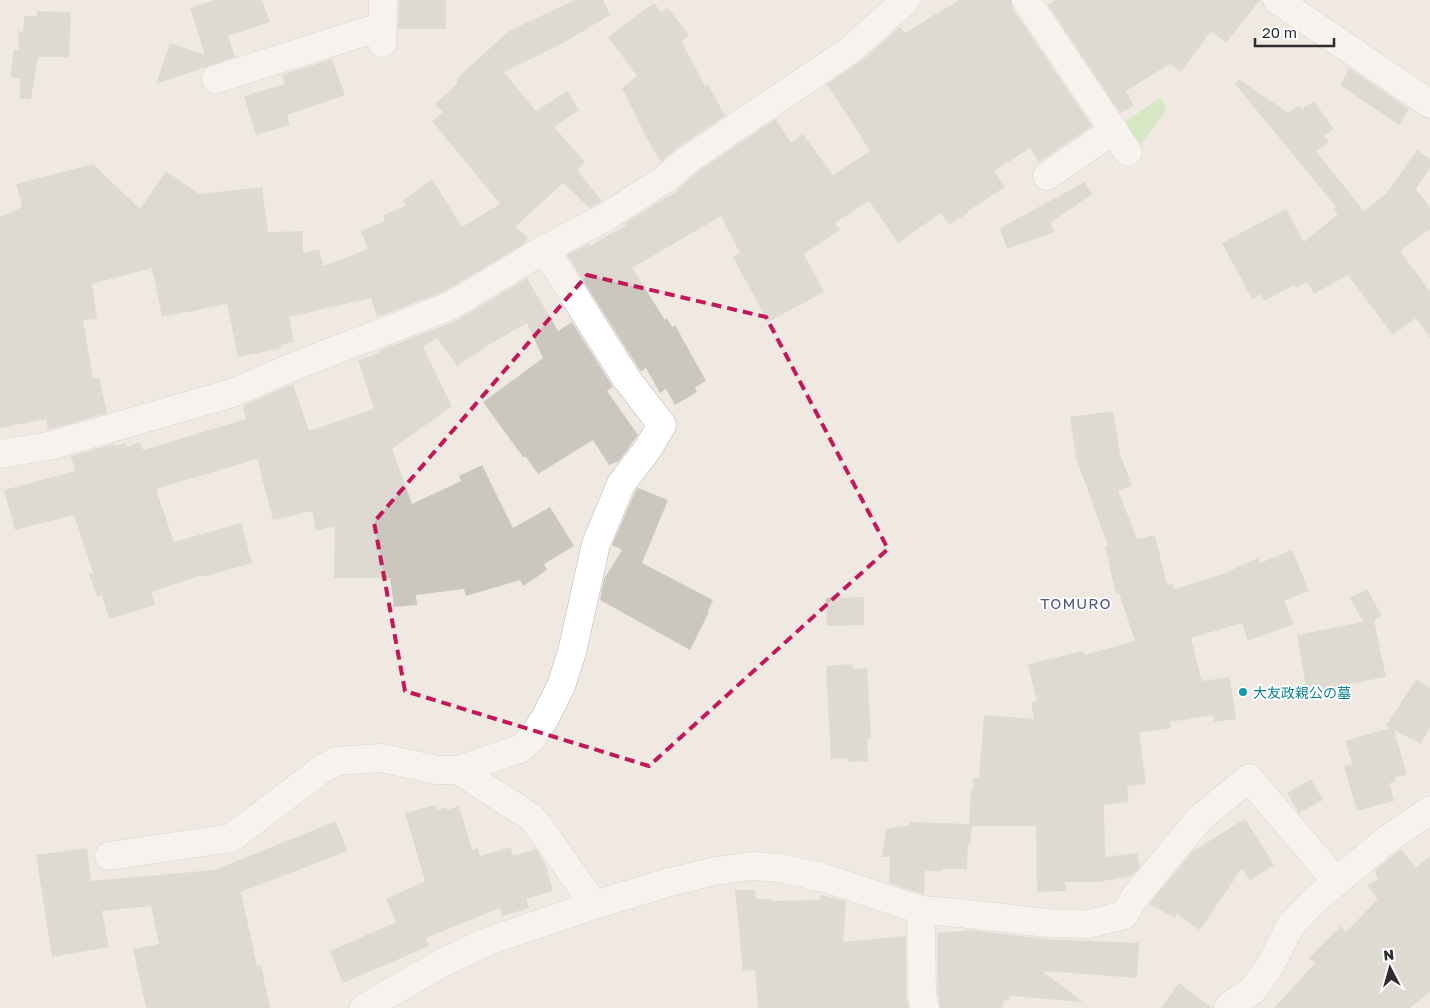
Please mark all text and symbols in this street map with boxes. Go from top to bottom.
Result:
scale bar [1255,15,1334,47]
text: 20 m [1262,23,1297,41]
district label: TOMURO [1040,594,1112,612]
place label: 大友政親公の墓 [1253,684,1351,701]
marker: 大友政親公の墓 [1237,686,1249,698]
north arrow [1365,943,1415,993]
text: N [1382,946,1395,964]

